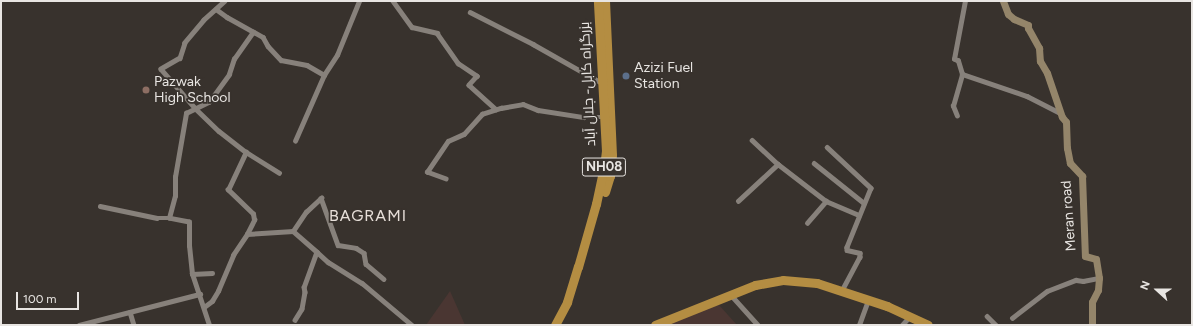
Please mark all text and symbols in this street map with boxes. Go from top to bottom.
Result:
street label: بزرگراه کابل- جلال آباد [576,21,600,147]
place label: Azizi Fuel Station [634,60,693,92]
marker: Azizi Fuel Station [621,71,631,81]
place label: Pazwak High School [154,74,231,106]
marker: Pazwak High School [141,85,151,95]
road number: NH08 [581,156,627,178]
street label: Meran road [1058,180,1080,252]
district label: BAGRAMI [329,206,407,226]
north arrow [1137,270,1177,310]
text: N [1138,279,1153,292]
scale bar [18,284,81,310]
text: 100 m [23,292,57,306]

